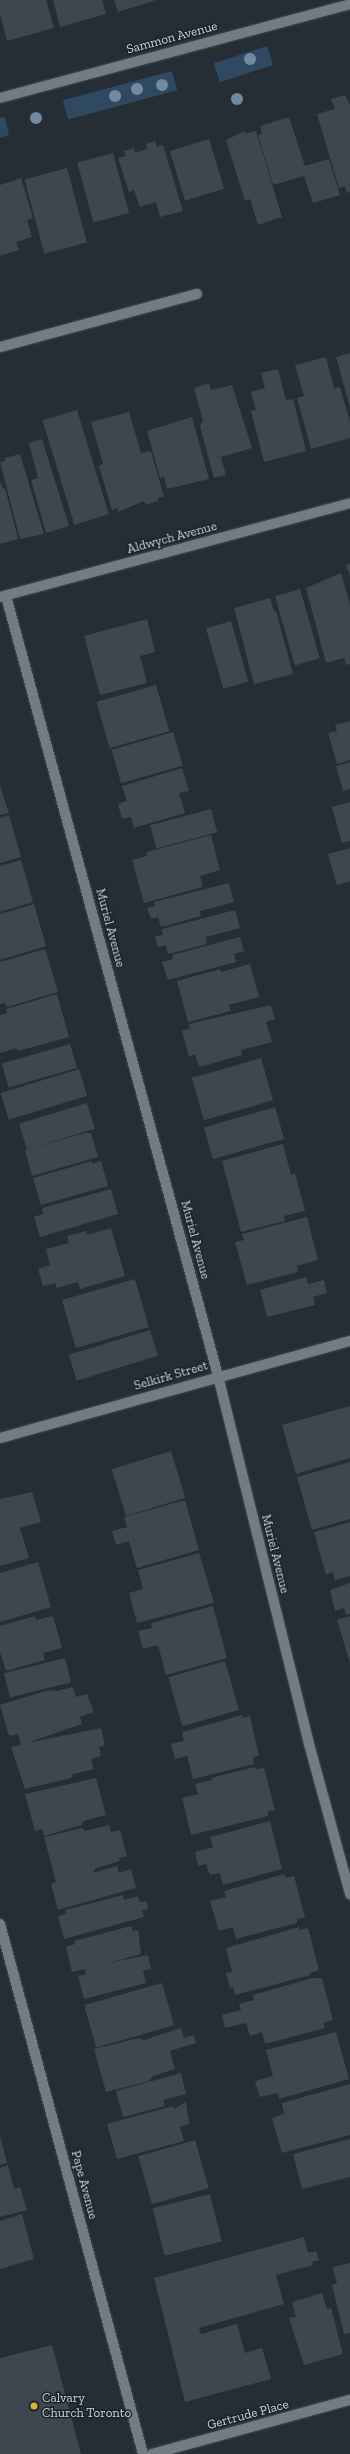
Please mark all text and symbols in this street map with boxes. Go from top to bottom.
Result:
street label: Sammon Avenue [125,18,219,58]
street label: Aldwych Avenue [125,518,219,558]
street label: Muriel Avenue [92,887,128,969]
street label: Muriel Avenue [177,1199,213,1281]
street label: Selkirk Street [132,1358,210,1394]
street label: Muriel Avenue [258,1513,292,1595]
street label: Pape Avenue [67,2149,101,2221]
place label: Calvary Church Toronto [42,2391,132,2422]
street label: Gertrude Place [206,2397,290,2433]
marker: Calvary Church Toronto [29,2401,39,2411]

